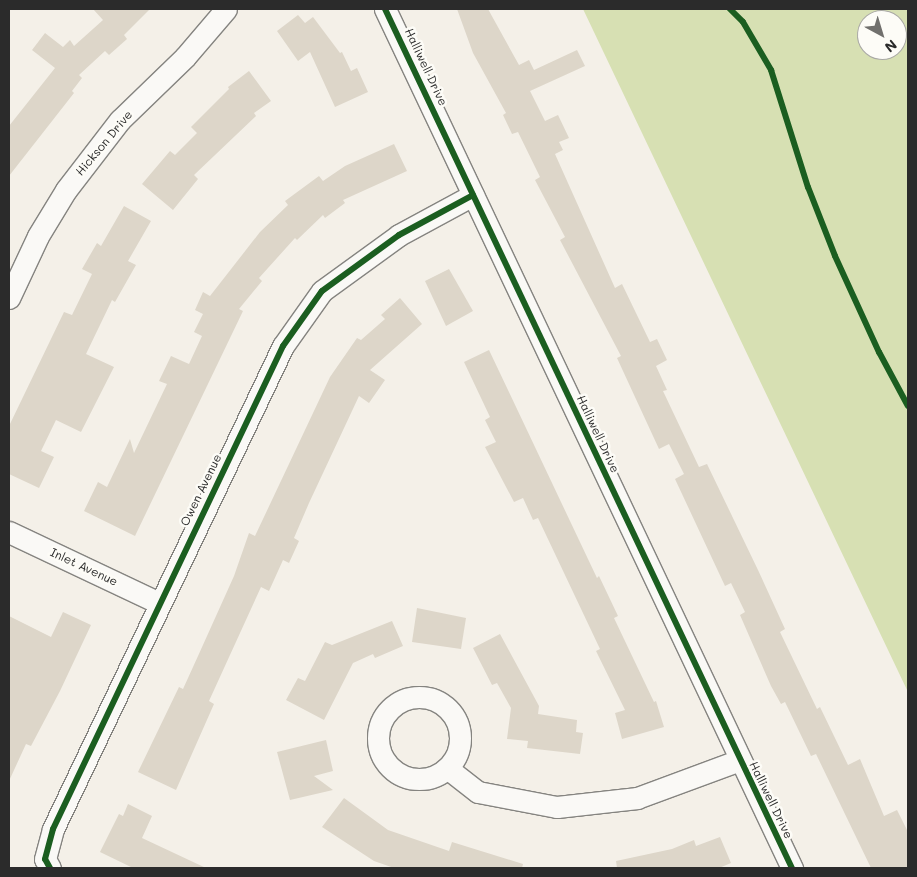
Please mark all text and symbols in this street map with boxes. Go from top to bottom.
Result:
north arrow [857,10,907,60]
street label: Halliwell Drive [402,26,450,108]
text: N [881,36,901,57]
street label: Hickson Drive [73,107,135,179]
street label: Halliwell Drive [574,393,622,475]
street label: Owen Avenue [177,452,225,528]
street label: Inlet Avenue [48,545,120,589]
street label: Halliwell Drive [746,759,796,841]

